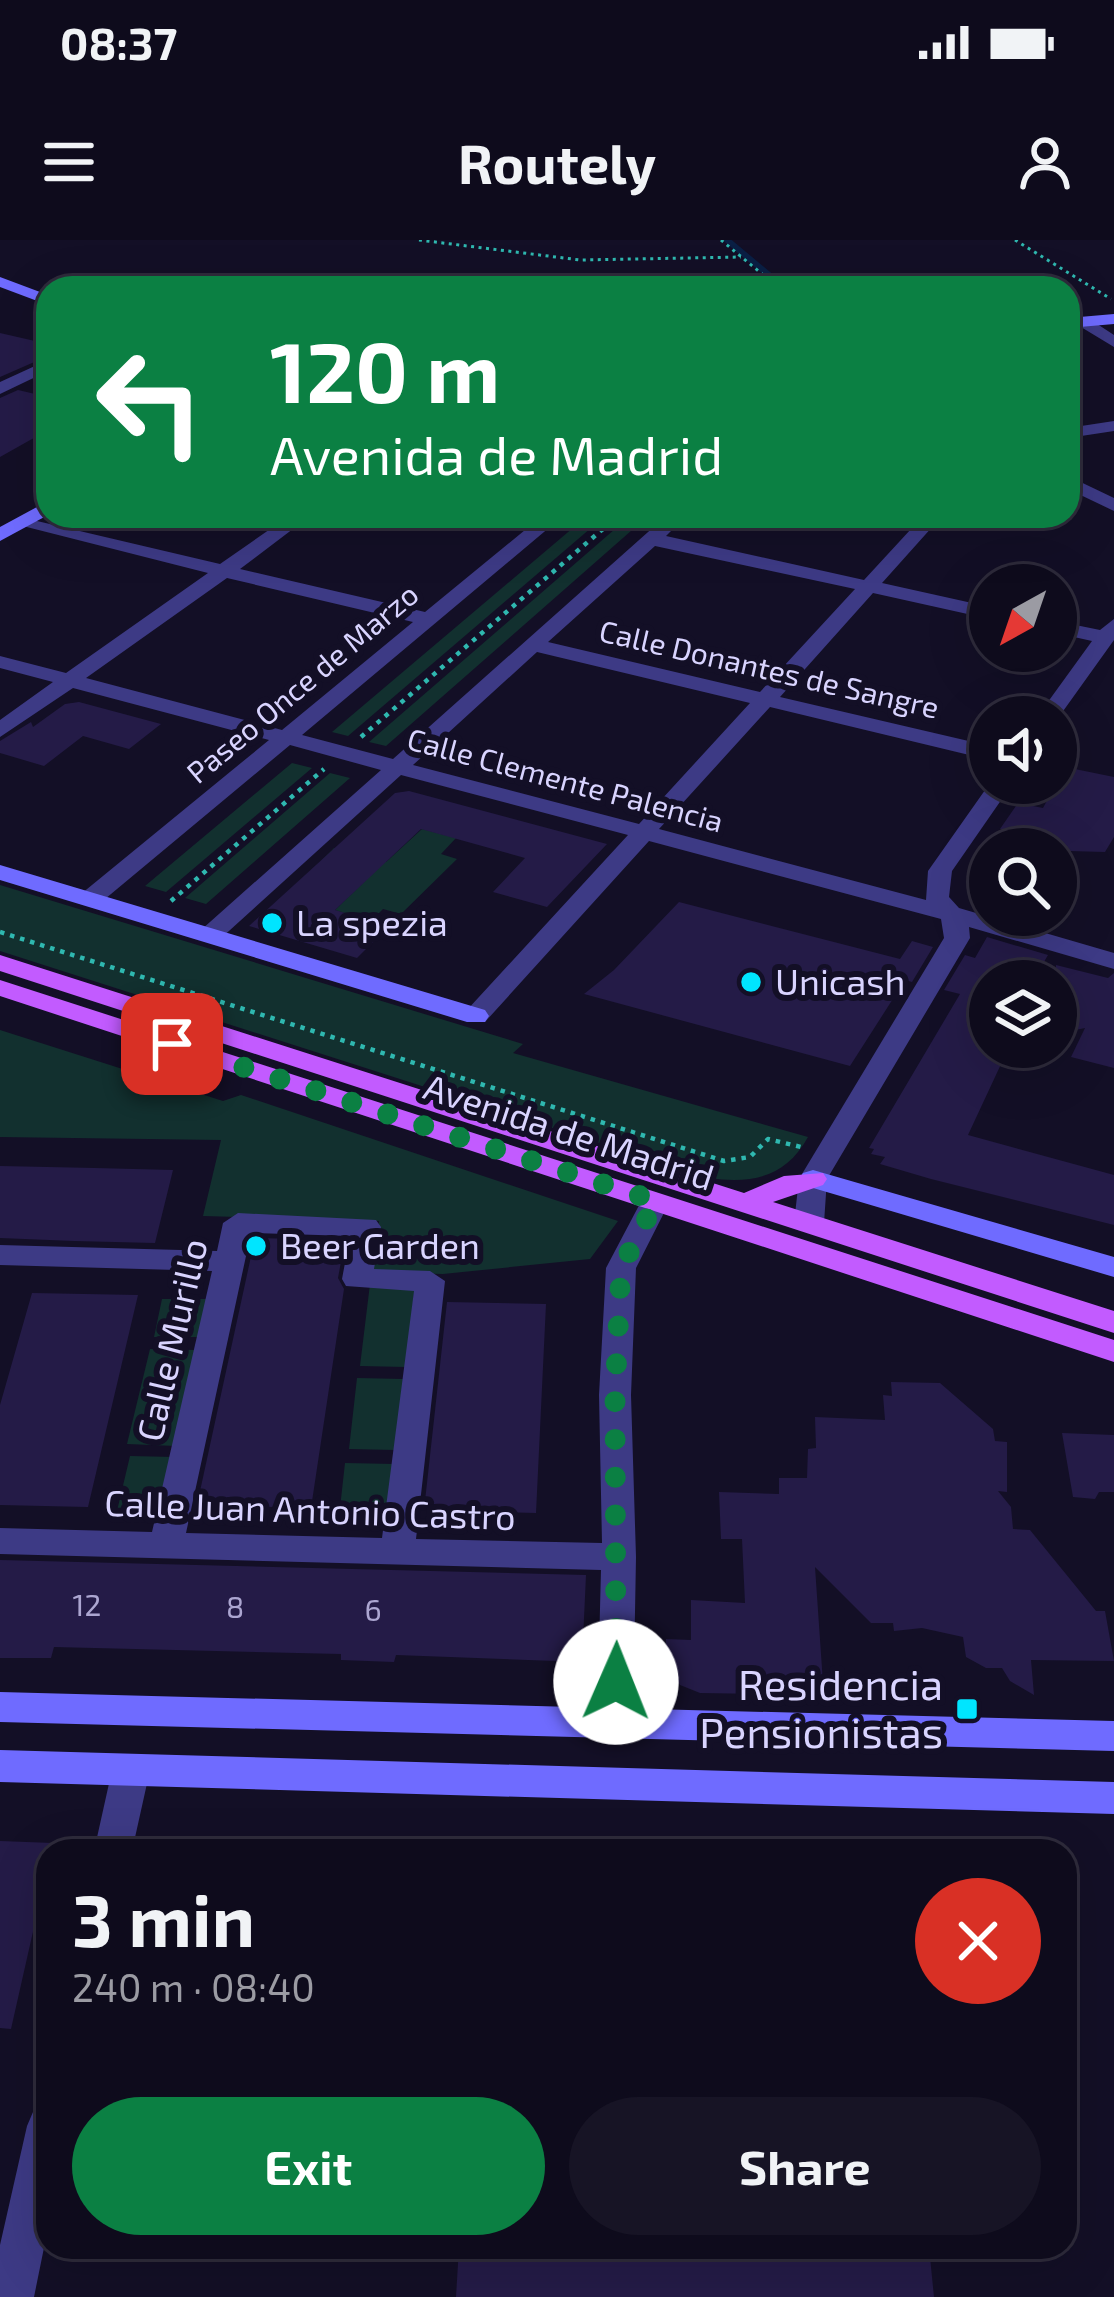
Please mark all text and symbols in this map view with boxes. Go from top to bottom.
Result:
text: 08:37 [60,15,177,69]
icon: menu [36,129,102,195]
icon: person [1012,129,1078,195]
text: Routely [458,130,656,195]
text: 120 m [270,319,500,420]
icon: left [72,324,228,480]
text: Avenida de Madrid [270,421,723,486]
north arrow [969,564,1077,672]
map controls [969,564,1077,1068]
street label: Paseo Once de Marzo [179,575,425,790]
street label: Calle Donantes de Sangre [596,611,943,725]
button: sound [969,696,1077,804]
street label: Calle Clemente Palencia [404,720,727,839]
button: search [969,828,1077,936]
place label: La spezia [296,900,448,943]
marker: La spezia [259,910,285,936]
place label: Unicash [775,959,905,1002]
button: layers [969,960,1077,1068]
marker: Unicash [738,969,764,995]
pin [121,993,223,1095]
icon: arrive [139,1011,205,1077]
street label: Avenida de Madrid [419,1063,720,1198]
place label: Beer Garden [280,1223,480,1266]
marker: Beer Garden [243,1233,269,1259]
street label: Calle Murillo [126,1234,215,1445]
street label: Calle Juan Antonio Castro [104,1480,516,1537]
house number: 12 [73,1586,101,1622]
house number: 8 [226,1588,244,1624]
house number: 6 [364,1591,382,1627]
position arrow [553,1619,679,1745]
place label: Residencia Pensionistas [699,1658,943,1756]
marker: Residencia Pensionistas [954,1696,980,1722]
text: 3 min [72,1875,255,1961]
button: close [915,1878,1041,2004]
text: 240 m · 08:40 [72,1963,315,2010]
button: Exit [72,2097,545,2235]
button: Share [569,2097,1041,2235]

